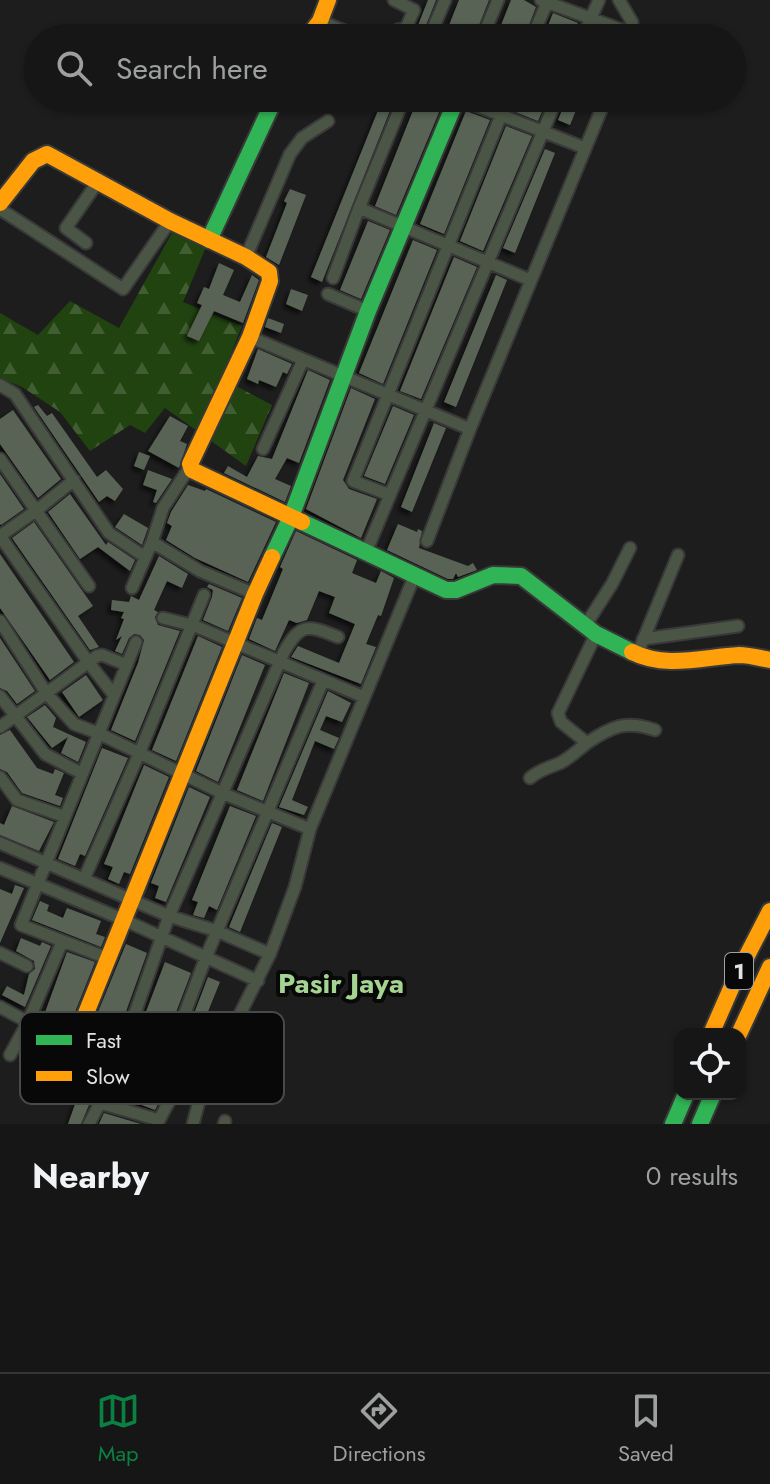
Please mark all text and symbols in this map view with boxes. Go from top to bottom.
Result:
search box [24,24,746,112]
icon: search [52,46,96,90]
text: Search here [116,47,268,90]
road number: 1 [725,953,753,989]
district label: Pasir Jaya [278,963,404,1004]
legend [20,1012,284,1104]
text: Fast [86,1024,122,1056]
map controls [674,1028,746,1100]
button: locate [674,1028,746,1100]
text: Slow [86,1060,130,1092]
text: Nearby [32,1152,149,1201]
text: 0 results [646,1157,738,1195]
tab: Map [96,1389,140,1469]
tab: Directions [333,1389,426,1469]
tab: Saved [618,1389,674,1469]

